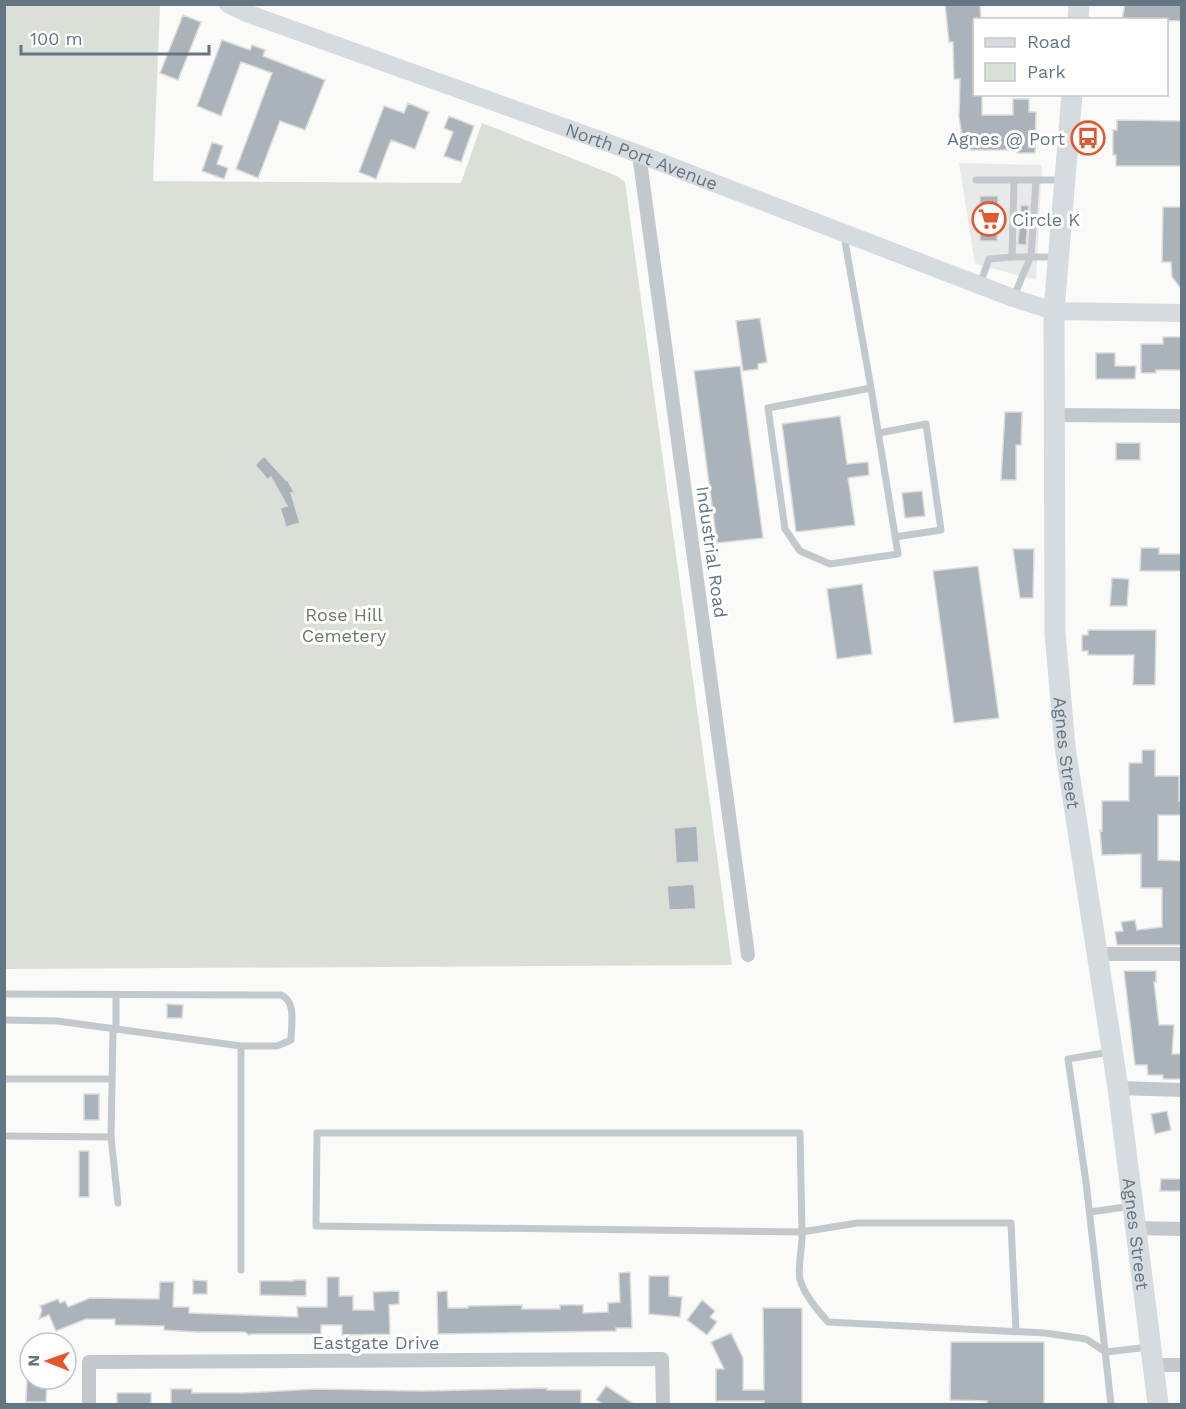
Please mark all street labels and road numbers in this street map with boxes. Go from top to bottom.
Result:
street label: North Port Avenue [563,118,721,194]
street label: Industrial Road [692,485,732,619]
street label: Agnes Street [1050,696,1085,811]
street label: Agnes Street [1119,1176,1154,1291]
street label: Eastgate Drive [313,1332,439,1353]

